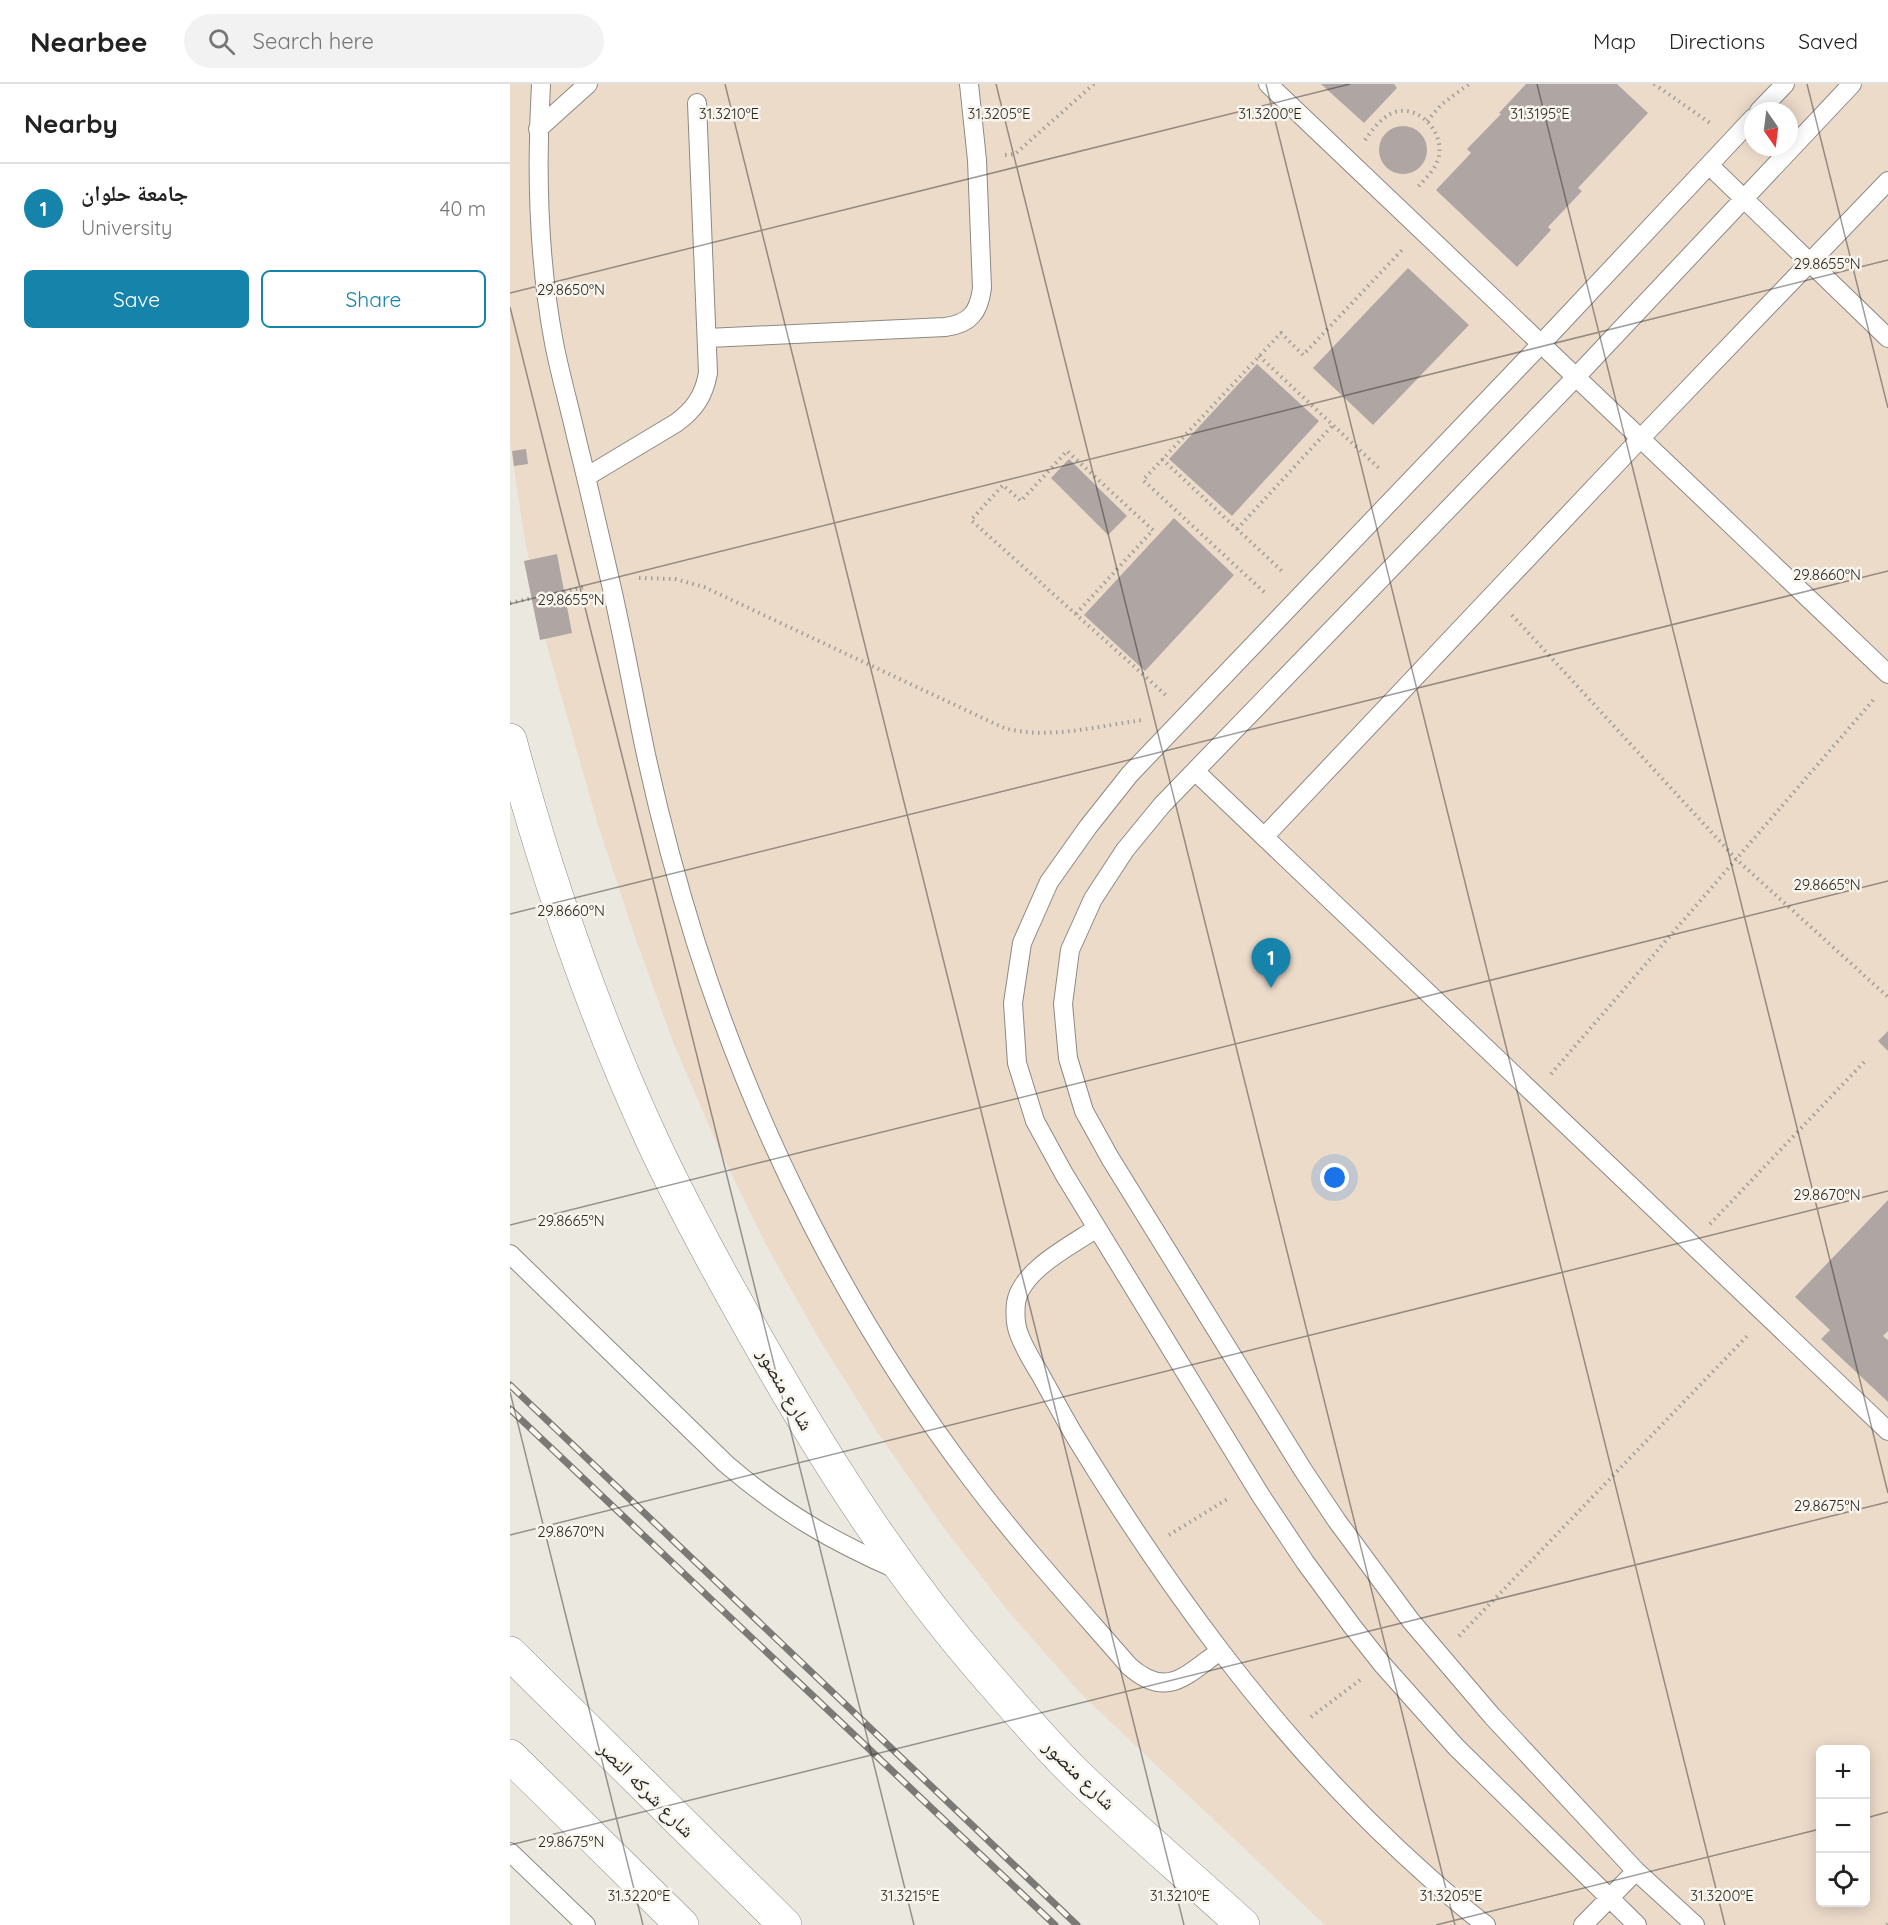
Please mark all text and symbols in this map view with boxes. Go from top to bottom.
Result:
search box [184,14,604,68]
text: Nearbee [30,24,148,59]
icon: search [205,25,238,58]
text: Search here [253,27,374,55]
text: Map [1593,28,1636,54]
text: Directions [1669,28,1765,54]
text: Saved [1798,28,1858,54]
north arrow [1744,102,1798,156]
text: 31.3210°E [699,104,759,123]
text: 31.3205°E [968,104,1030,123]
text: 31.3200°E [1238,104,1302,123]
text: 31.3195°E [1510,104,1570,123]
text: Nearby [24,107,118,140]
text: جامعة حلوان [81,179,188,207]
text: 1 [40,196,47,221]
text: 40 m [440,196,486,221]
text: University [81,215,172,240]
text: 29.8655°N [1793,254,1861,273]
button: Save [24,270,249,328]
button: Share [261,270,486,328]
text: 29.8650°N [537,280,605,299]
text: 29.8660°N [1793,565,1861,584]
text: 29.8655°N [537,590,605,609]
text: 29.8665°N [1793,875,1861,894]
text: 29.8660°N [537,901,605,920]
pin: 1 [1252,938,1290,988]
your location [1320,1163,1349,1192]
text: 29.8670°N [1793,1185,1861,1204]
text: 29.8665°N [537,1211,605,1230]
street label: شارع منصور [751,1342,820,1435]
text: 29.8675°N [1794,1496,1860,1515]
text: 29.8670°N [537,1522,605,1541]
street label: شارع منصور [1037,1733,1121,1815]
street label: شارع شركه النصر [592,1735,700,1843]
map controls [1816,1745,1870,1907]
button: + [1816,1745,1870,1799]
button: − [1816,1799,1870,1853]
text: 29.8675°N [538,1832,604,1851]
button: locate [1816,1853,1870,1907]
text: 31.3220°E [607,1886,671,1905]
text: 31.3215°E [880,1886,940,1905]
text: 31.3210°E [1150,1886,1210,1905]
text: 31.3205°E [1420,1886,1482,1905]
text: 31.3200°E [1690,1886,1754,1905]

